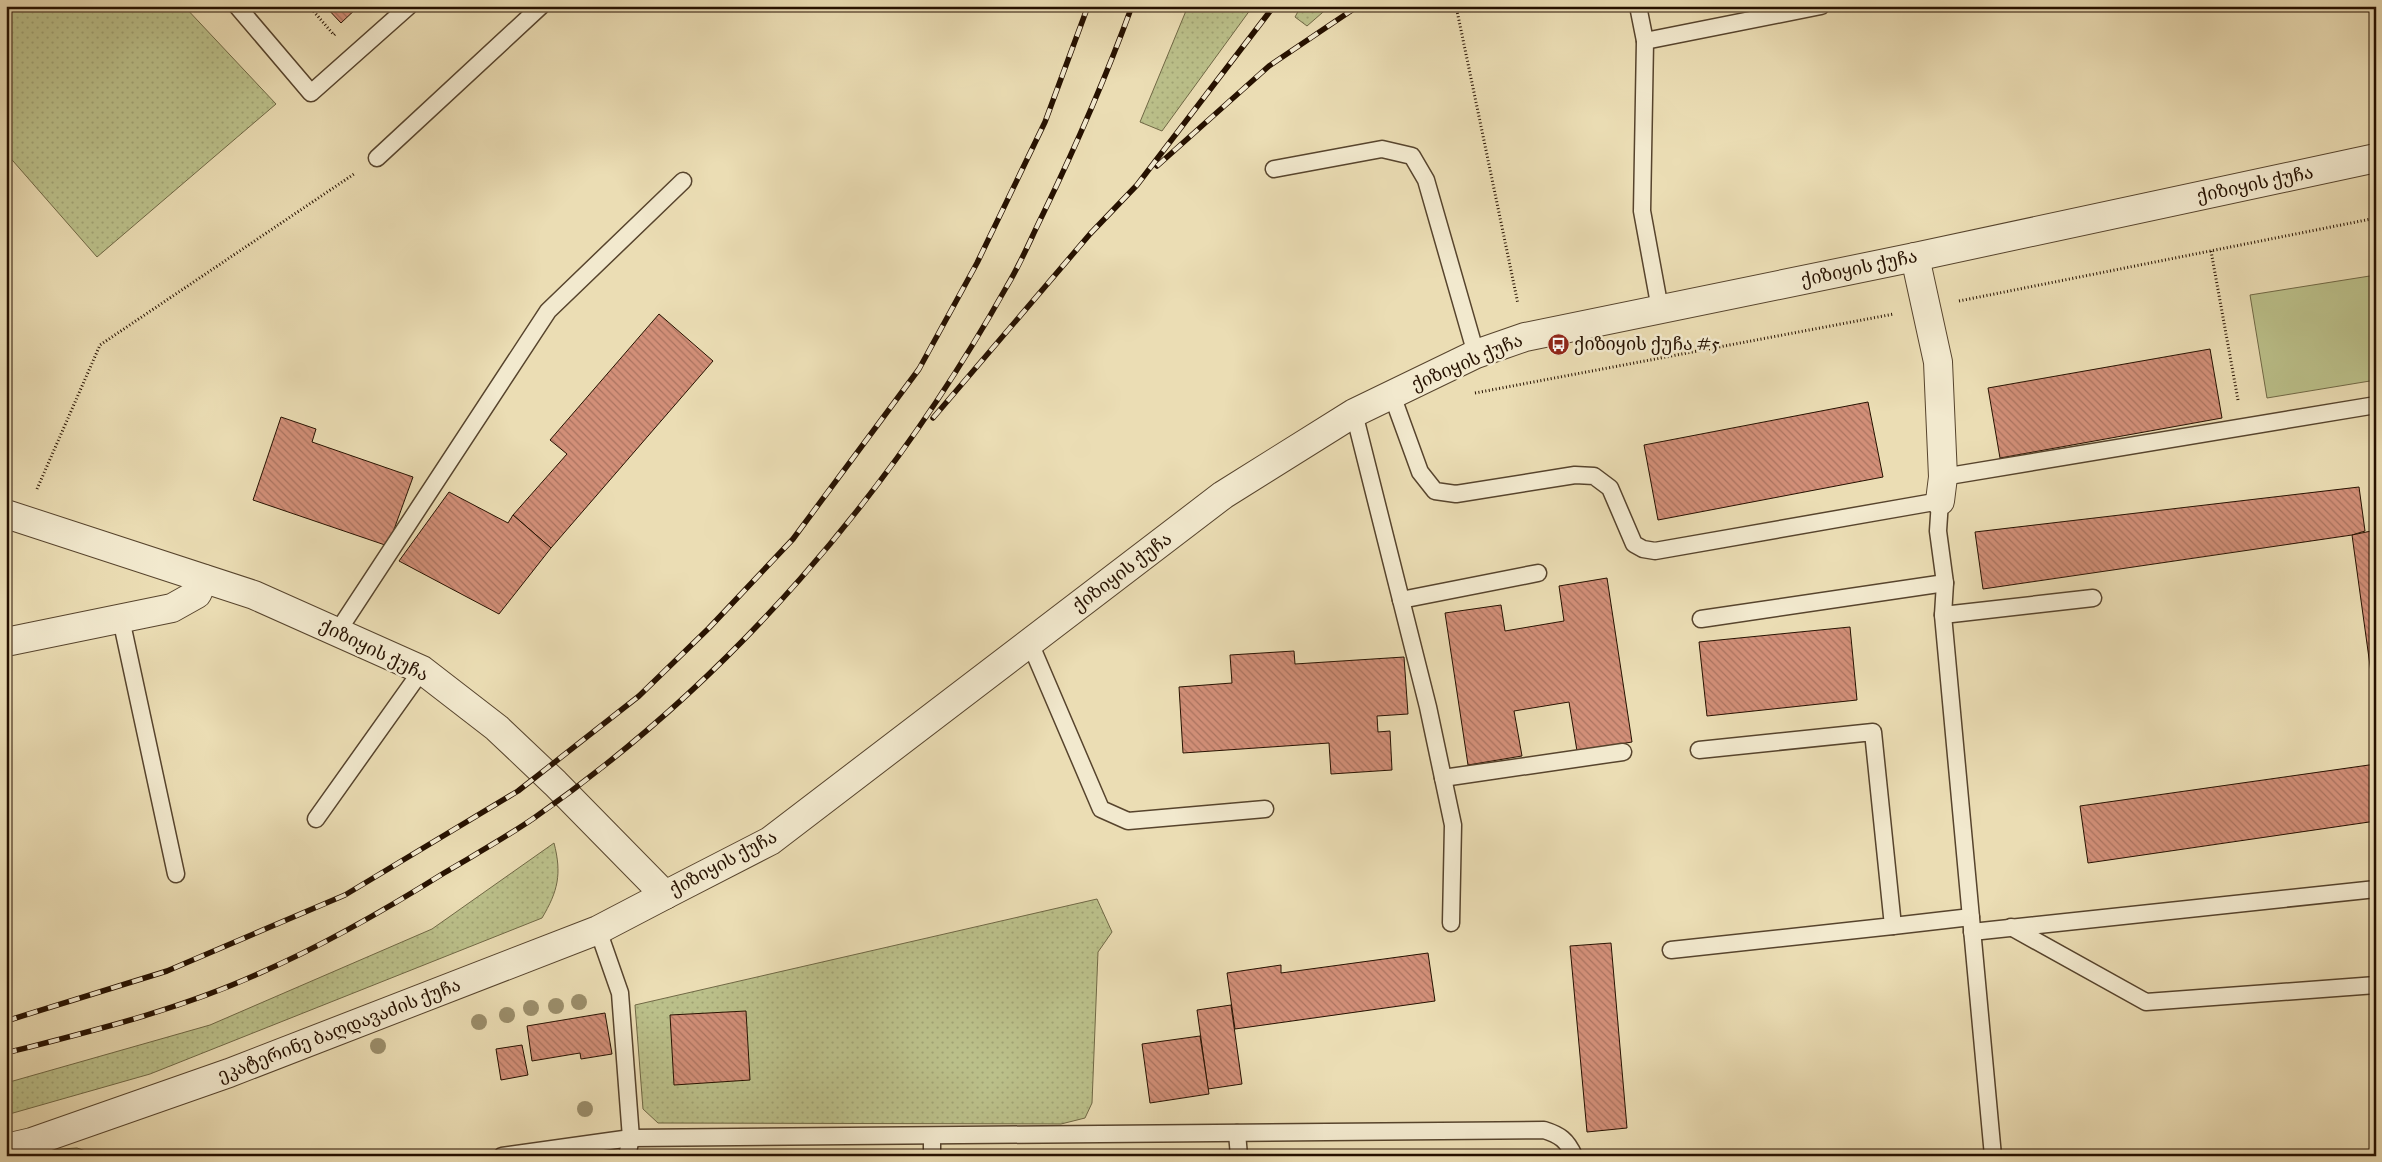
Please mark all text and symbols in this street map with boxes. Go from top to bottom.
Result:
street label: ქიზიყის ქუჩა [2195,161,2315,207]
street label: ქიზიყის ქუჩა [1799,245,1919,291]
street label: ქიზიყის ქუჩა [1408,329,1526,395]
bus stop icon: ქიზიყის ქუჩა #5 [1546,332,1570,356]
place label: ქიზიყის ქუჩა #5 [1574,333,1720,355]
street label: ქიზიყის ქუჩა [1068,528,1176,616]
street label: ქიზიყის ქუჩა [316,614,432,686]
street label: ქიზიყის ქუჩა [665,825,781,901]
street label: ეკატერინე ბაღდავაძის ქუჩა [214,973,464,1087]

